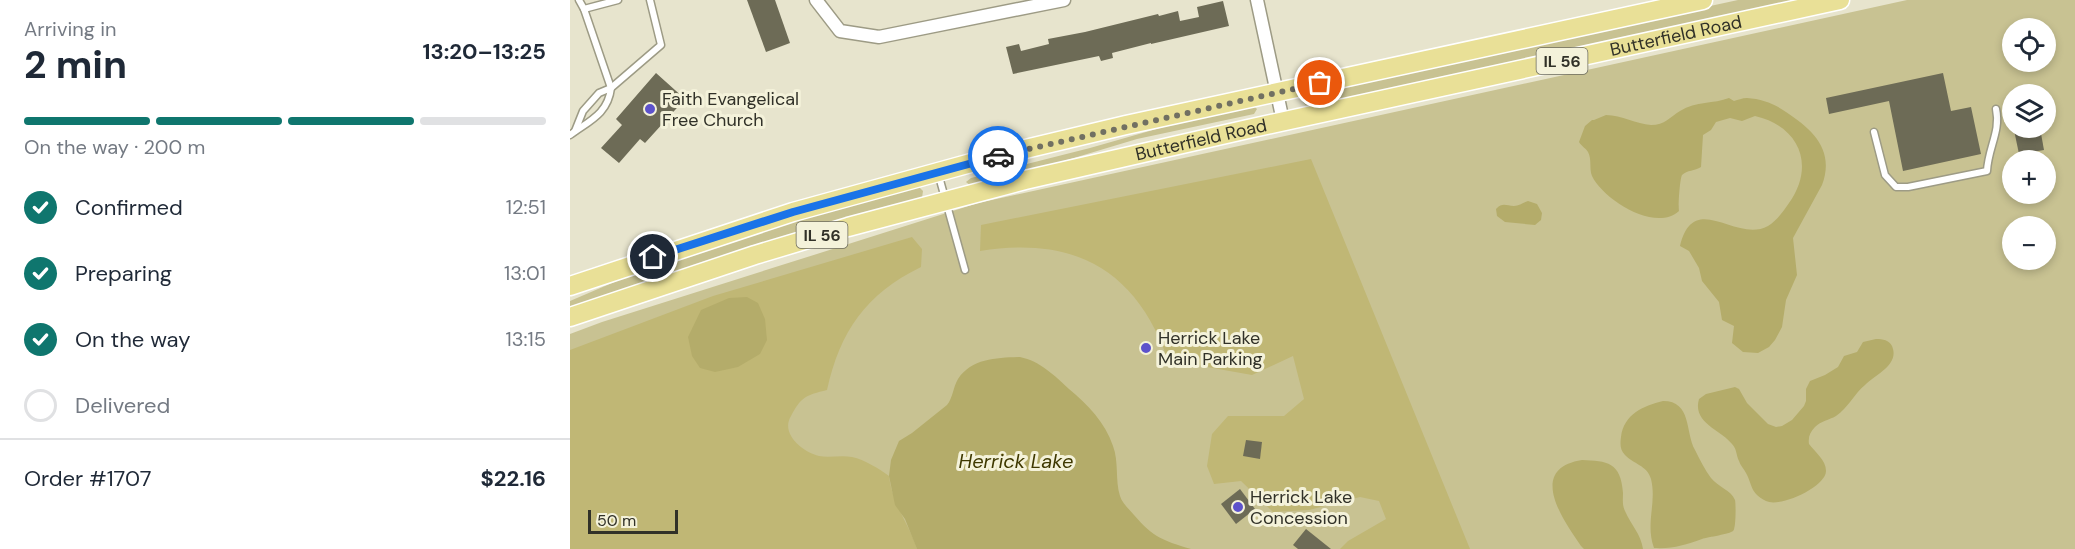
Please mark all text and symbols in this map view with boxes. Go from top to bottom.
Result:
street label: Butterfield Road [1608,10,1744,62]
text: Arriving in [24,16,116,42]
map controls [2002,18,2056,270]
button: locate [2002,18,2056,72]
text: 13:20–13:25 [422,37,546,66]
text: 2 min [24,39,127,90]
road number: IL 56 [1536,48,1588,74]
pin [1294,57,1345,108]
icon: bag [1303,66,1336,99]
button: layers [2002,84,2056,138]
place label: Faith Evangelical Free Church [662,87,799,132]
marker: Faith Evangelical Free Church [643,102,657,116]
street label: Butterfield Road [1133,113,1269,166]
courier [968,126,1028,186]
text: On the way · 200 m [24,134,205,160]
icon: car [982,140,1015,173]
button: + [2002,150,2056,204]
icon: check [24,191,57,224]
text: Confirmed [75,193,183,222]
text: 12:51 [506,194,546,220]
button: − [2002,216,2056,270]
road number: IL 56 [796,222,848,248]
pin [627,231,678,282]
icon: home [636,240,669,273]
icon: check [24,257,57,290]
text: Preparing [75,259,172,288]
text: 13:01 [504,260,546,286]
icon: check [24,323,57,356]
text: On the way [75,325,190,354]
text: 13:15 [505,326,546,352]
place label: Herrick Lake Main Parking [1158,326,1263,371]
marker: Herrick Lake Main Parking [1139,341,1153,355]
text: Delivered [75,391,170,420]
water label: Herrick Lake [959,448,1073,474]
text: Order #1707 [24,464,152,493]
text: $22.16 [481,464,546,493]
place label: Herrick Lake Concession [1250,485,1352,530]
marker: Herrick Lake Concession [1231,500,1245,514]
scale bar [588,507,678,534]
text: 50 m [597,510,636,531]

